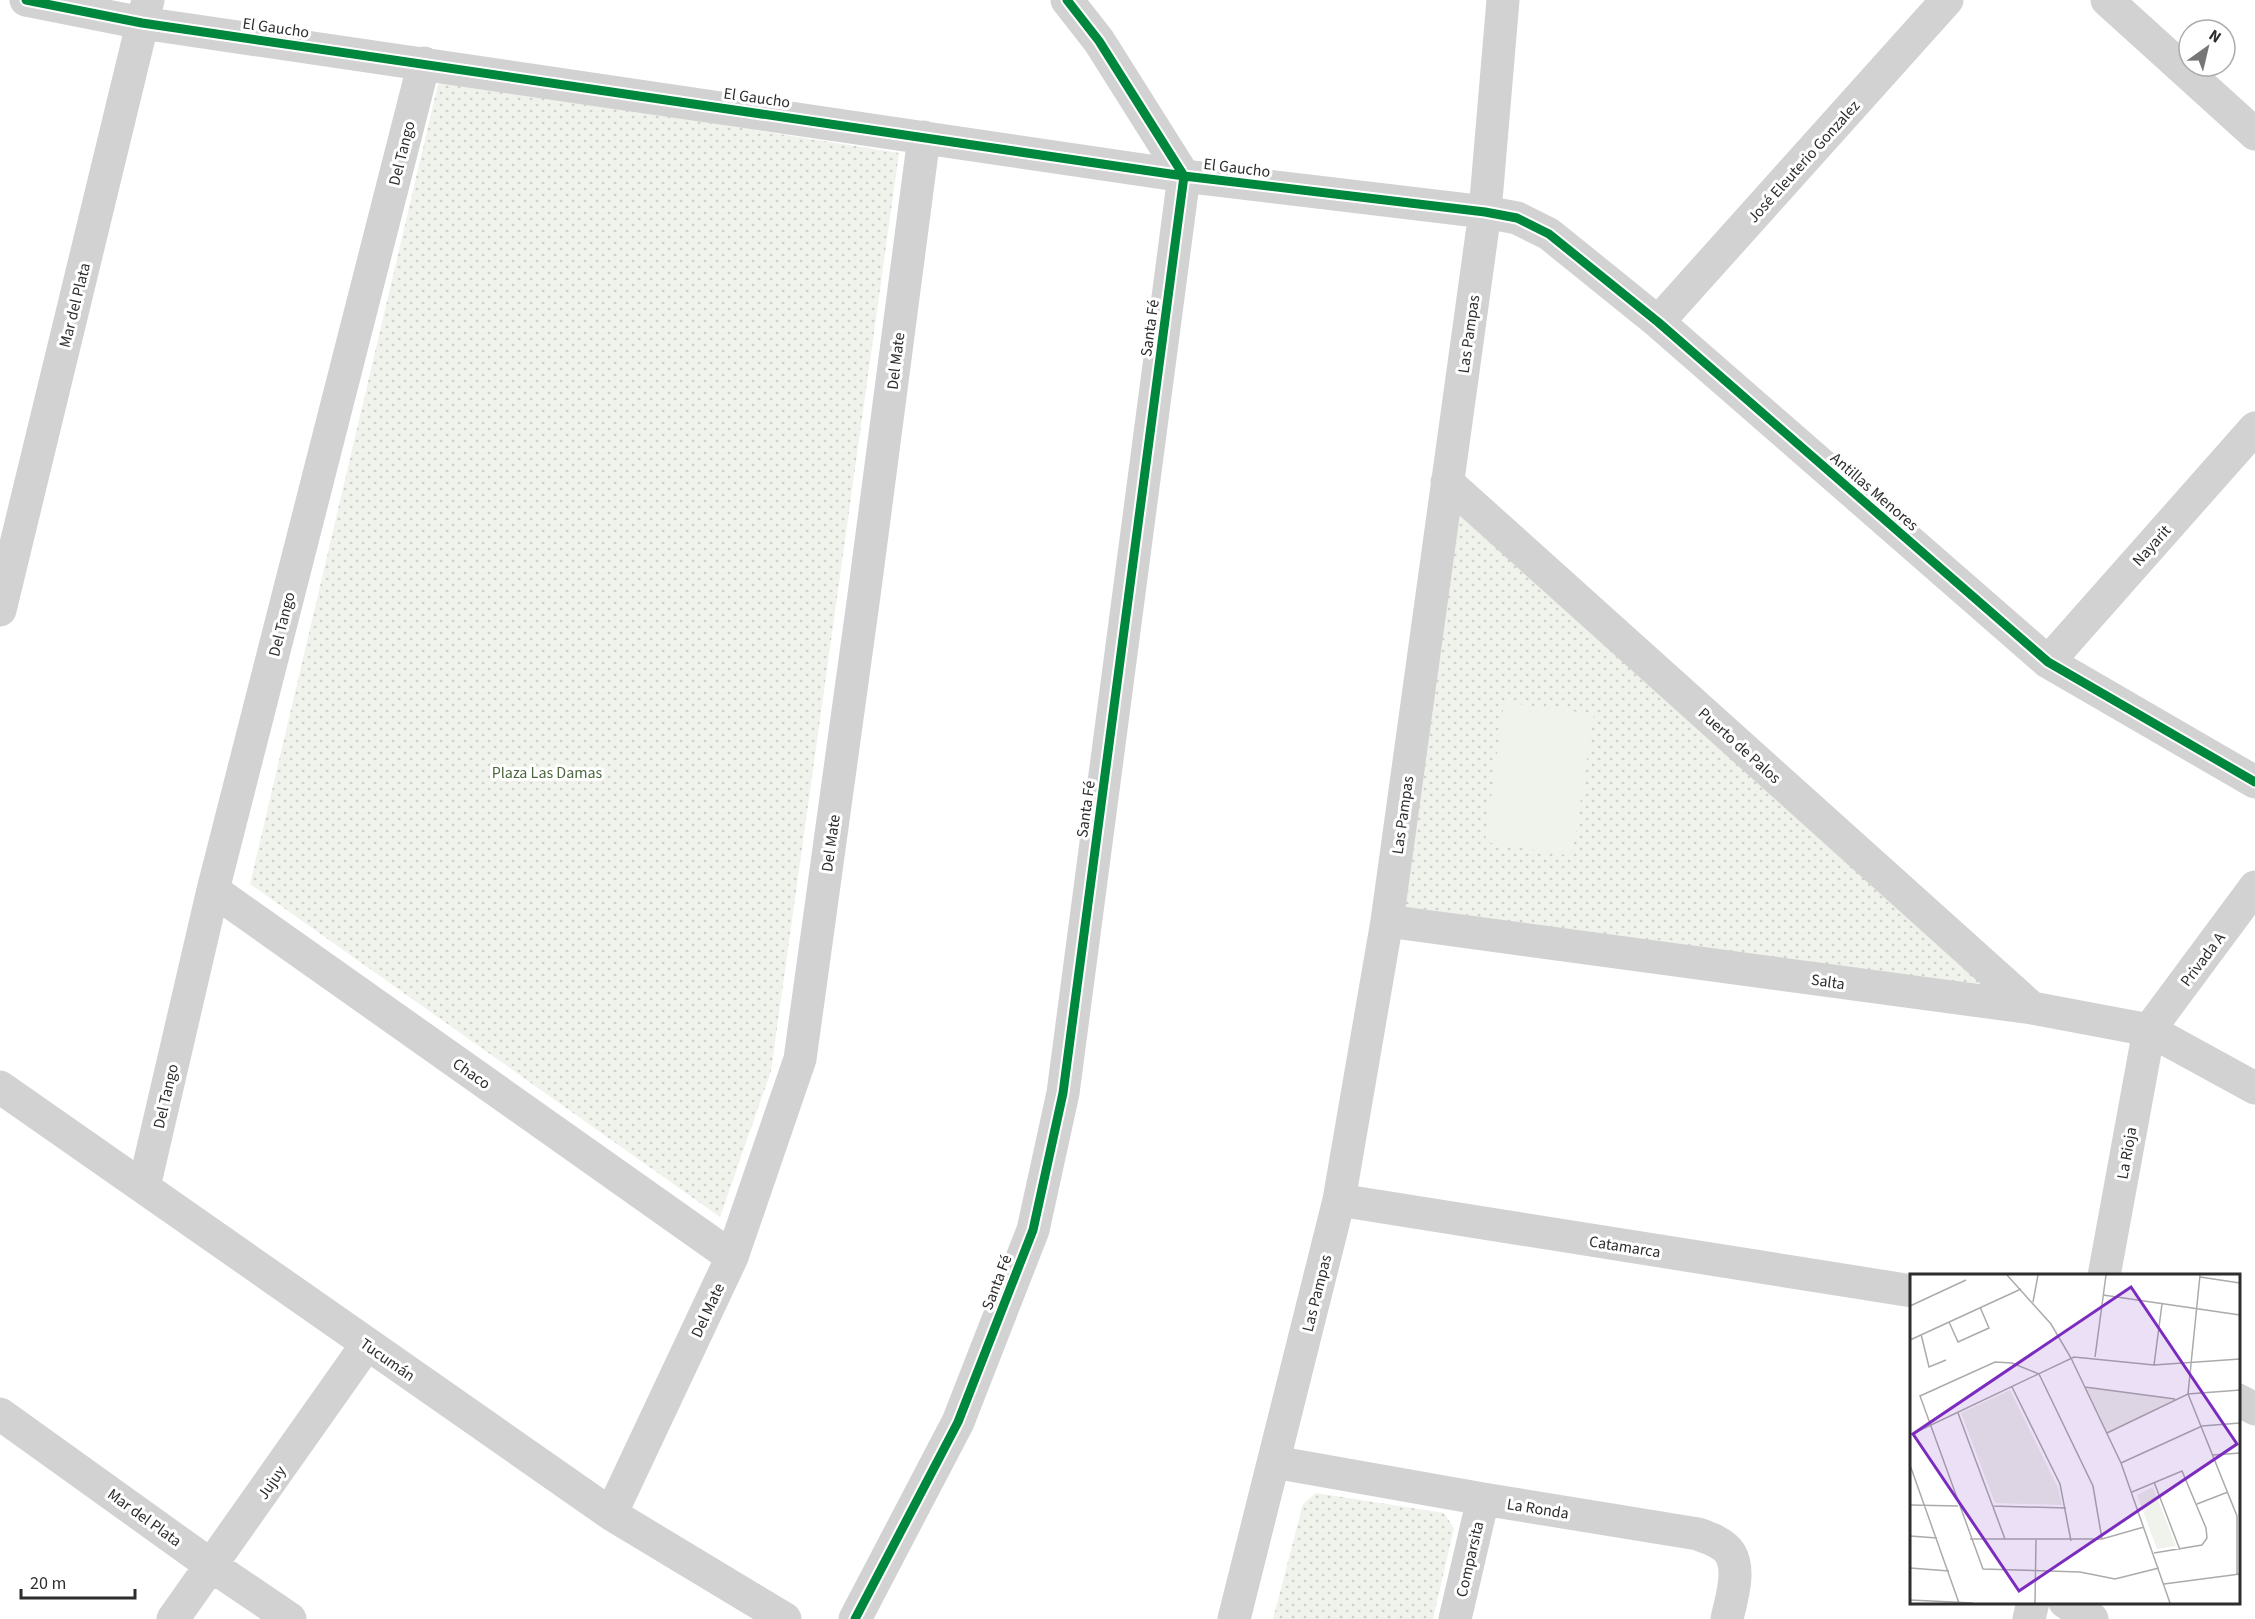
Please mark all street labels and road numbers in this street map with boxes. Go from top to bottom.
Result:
street label: El Gaucho [241,12,311,44]
street label: El Gaucho [722,82,792,114]
street label: José Eleuterio Gonzalez [1743,95,1865,228]
street label: Del Tango [383,119,421,188]
street label: El Gaucho [1202,153,1271,183]
street label: Mar del Plata [54,261,96,350]
street label: Las Pampas [1453,293,1485,375]
street label: Santa Fé [1135,298,1165,358]
street label: Del Mate [882,331,910,391]
street label: Antillas Menores [1826,447,1923,536]
street label: Nayarit [2127,520,2177,571]
street label: Del Tango [263,590,301,659]
street label: Puerto de Palos [1693,703,1786,789]
street label: Las Pampas [1387,774,1419,856]
street label: Santa Fé [1071,779,1101,839]
street label: Del Mate [816,813,846,873]
street label: Privada A [2175,928,2231,991]
street label: Salta [1810,969,1846,995]
street label: Chaco [448,1053,495,1095]
street label: Del Tango [148,1062,184,1131]
street label: La Rioja [2112,1125,2142,1181]
street label: Catamarca [1588,1230,1662,1263]
street label: Santa Fé [976,1252,1017,1313]
street label: Las Pampas [1297,1252,1337,1334]
street label: Del Mate [686,1280,730,1341]
street label: Tucumán [355,1333,419,1387]
street label: Jujuy [252,1461,292,1504]
street label: Mar del Plata [103,1483,186,1552]
street label: La Ronda [1505,1493,1570,1525]
street label: Comparsita [1451,1519,1489,1599]

